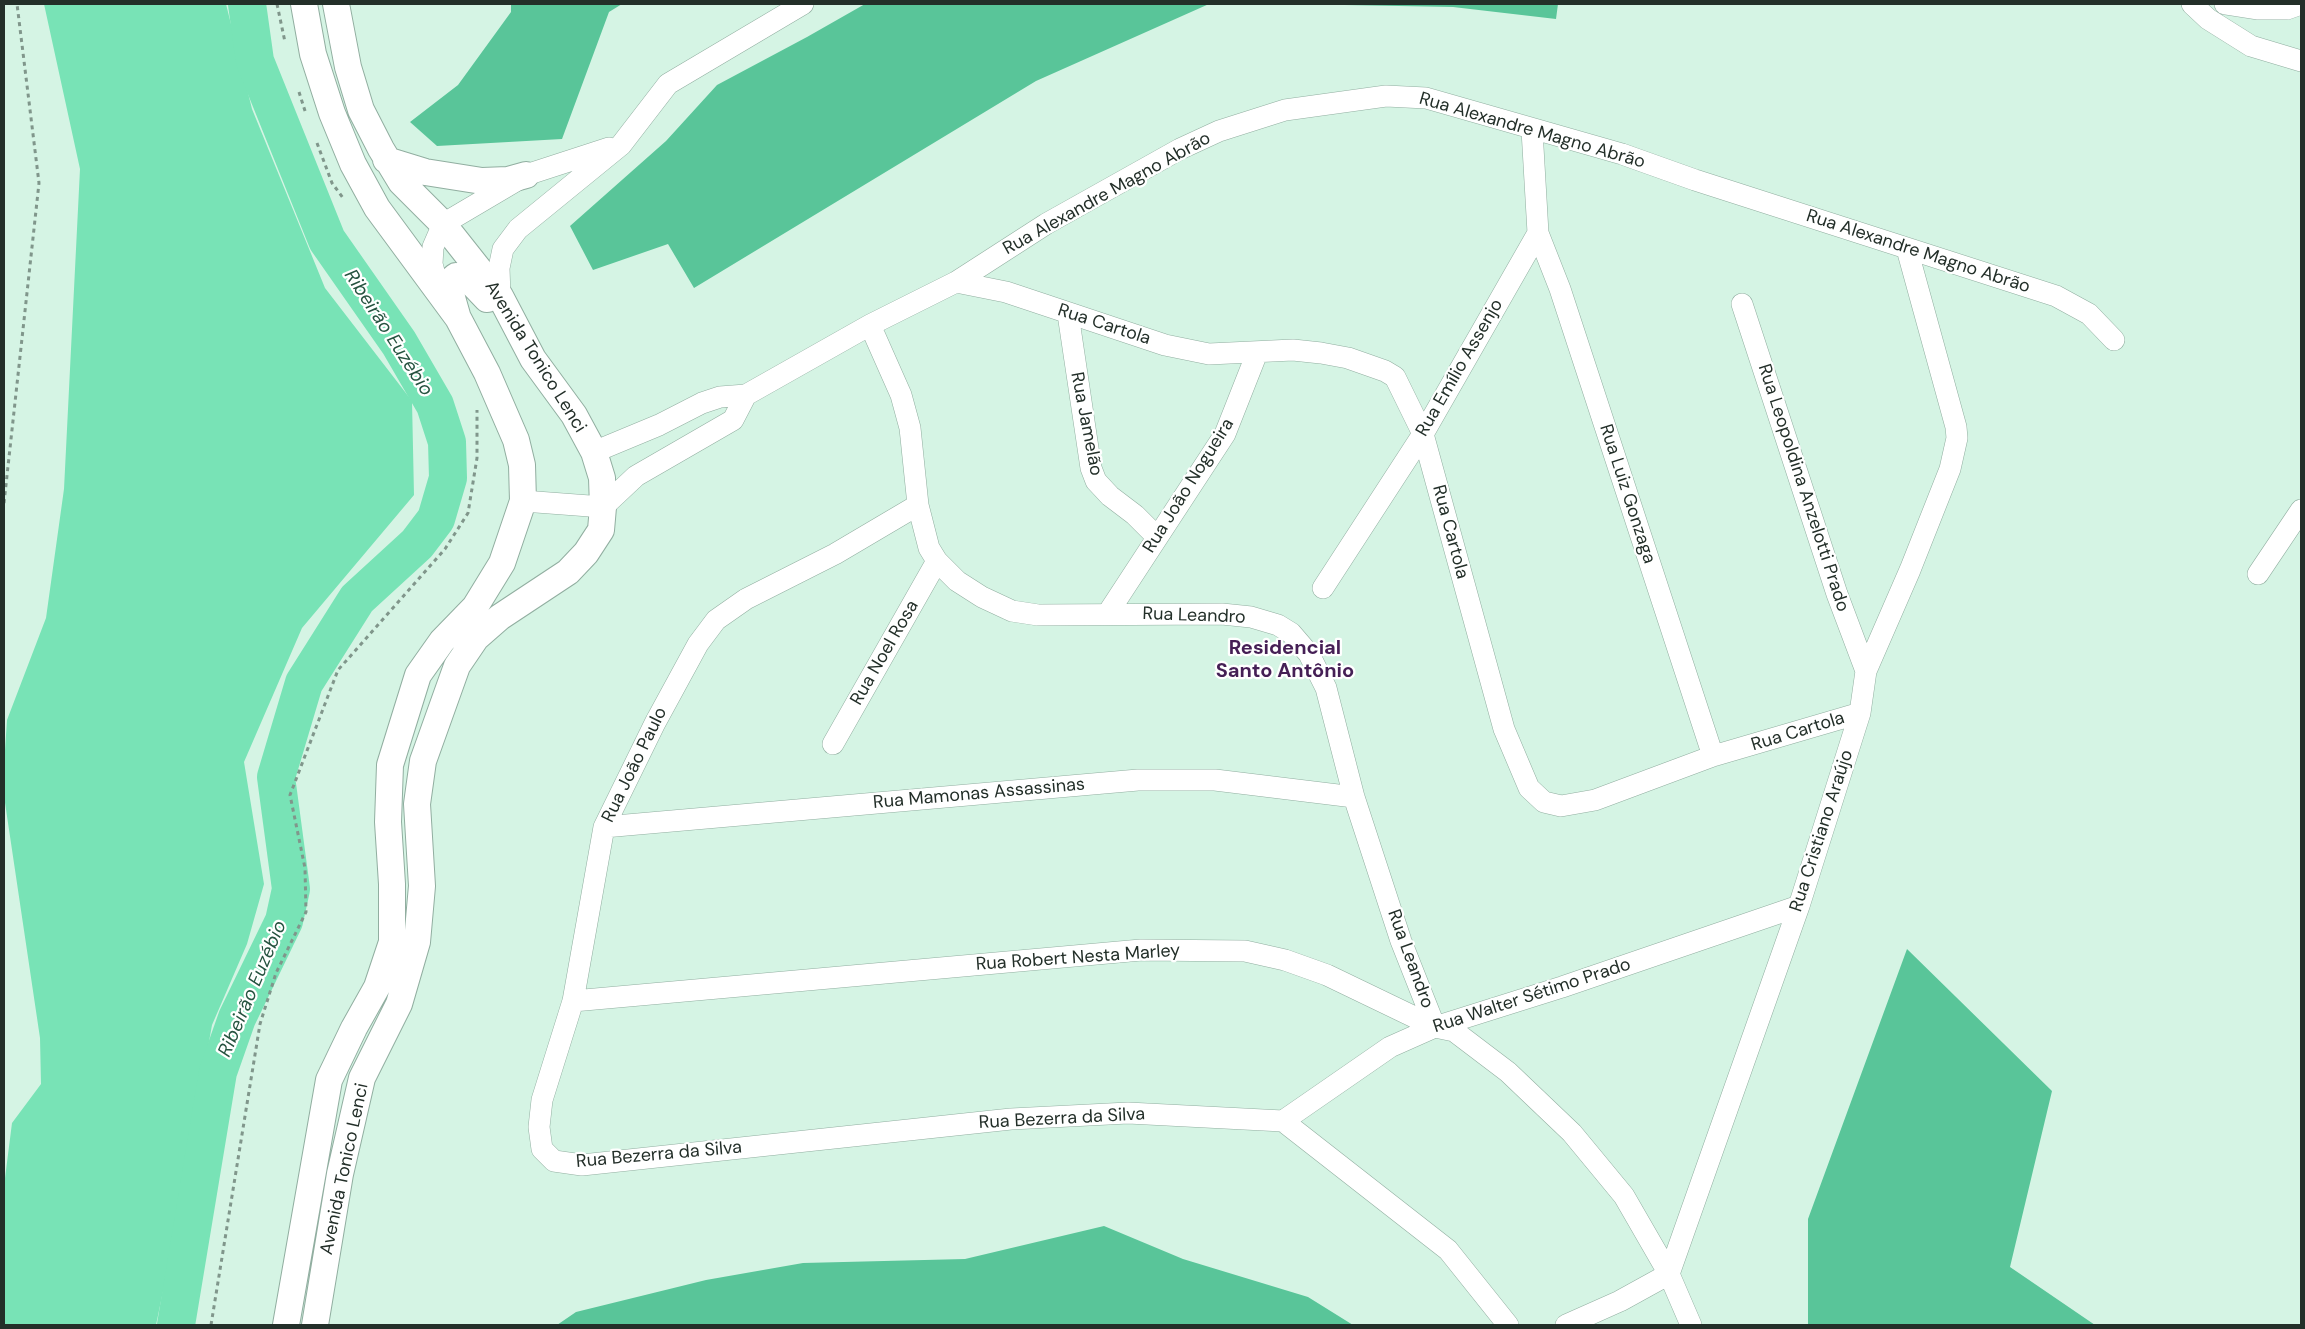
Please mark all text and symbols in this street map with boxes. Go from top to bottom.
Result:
street label: Rua Alexandre Magno Abrão [1417,88,1647,174]
street label: Rua Alexandre Magno Abrão [999,128,1215,260]
street label: Rua Alexandre Magno Abrão [1803,206,2033,298]
water label: Ribeirão Euzébio [339,266,437,400]
street label: Avenida Tonico Lenci [480,277,590,437]
street label: Rua Emílio Assenjo [1412,295,1508,441]
street label: Rua Cartola [1055,300,1153,350]
street label: Rua Leopoldina Anzelotti Prado [1753,361,1853,615]
street label: Rua Jamelão [1065,370,1107,478]
street label: Rua João Nogueira [1139,415,1239,557]
street label: Rua Luiz Gonzaga [1594,422,1660,566]
street label: Rua Cartola [1427,483,1473,581]
street label: Rua Noel Rosa [846,597,924,709]
street label: Rua Leandro [1142,603,1246,629]
district label: Residencial Santo Antônio [1216,637,1354,684]
street label: Rua João Paulo [598,704,672,826]
street label: Rua Cartola [1749,708,1847,756]
street label: Rua Cristiano Araújo [1786,747,1858,915]
street label: Rua Mamonas Assassinas [872,774,1086,814]
street label: Rua Leandro [1382,907,1438,1011]
water label: Ribeirão Euzébio [214,917,292,1061]
street label: Rua Robert Nesta Marley [975,940,1181,976]
street label: Rua Walter Sétimo Prado [1430,954,1634,1038]
street label: Avenida Tonico Lenci [316,1081,374,1257]
street label: Rua Bezerra da Silva [978,1104,1146,1134]
street label: Rua Bezerra da Silva [575,1137,743,1173]

